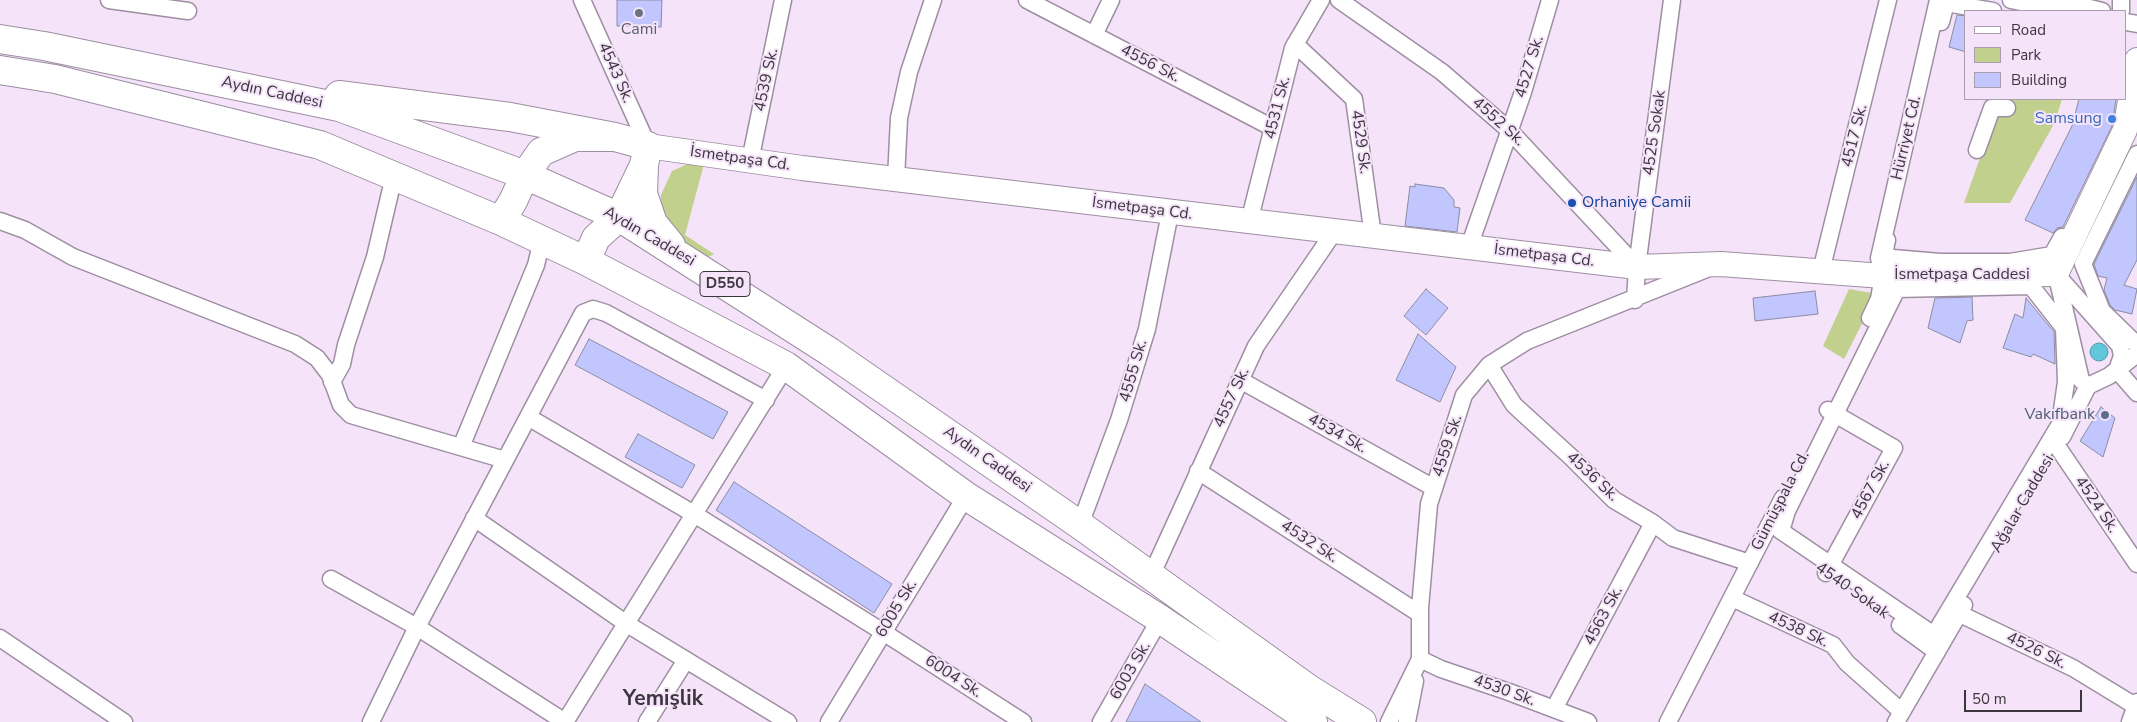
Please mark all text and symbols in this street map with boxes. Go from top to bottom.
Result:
marker: Cami [633,7,645,19]
legend [1964,10,2127,100]
place label: Cami [621,20,657,40]
text: Road [2011,20,2046,40]
street label: 4527 Sk. [1511,34,1549,100]
street label: 4543 Sk. [593,40,637,106]
street label: 4556 Sk. [1117,41,1183,87]
text: Park [2011,45,2041,65]
street label: 4539 Sk. [751,47,783,113]
text: Building [2011,70,2067,90]
street label: Aydın Caddesi [220,73,324,113]
street label: 4531 Sk. [1261,75,1295,141]
street label: 4525 Sokak [1640,89,1670,177]
street label: 4552 Sk. [1468,93,1528,151]
street label: Hürriyet Cd. [1888,94,1926,182]
street label: 4517 Sk. [1838,103,1872,169]
street label: 4529 Sk. [1346,109,1374,175]
place label: Samsung [2035,109,2102,129]
marker: Samsung [2106,113,2118,125]
street label: İsmetpaşa Cd. [689,142,791,176]
street label: İsmetpaşa Cd. [1091,193,1193,225]
place label: Orhaniye Camii [1582,193,1691,213]
marker: Orhaniye Camii [1566,197,1578,209]
street label: Aydın Caddesi [600,203,698,271]
street label: İsmetpaşa Cd. [1493,240,1595,272]
street label: İsmetpaşa Caddesi [1894,265,2030,285]
road number: D550 [700,272,750,296]
street label: 4555 Sk. [1116,338,1152,404]
street label: 4557 Sk. [1210,365,1254,431]
place label: Vakıfbank [2024,405,2095,425]
marker: Vakıfbank [2099,409,2111,421]
street label: 4534 Sk. [1304,410,1370,458]
street label: 4559 Sk. [1429,413,1467,479]
street label: Aydın Caddesi [939,423,1035,497]
street label: 4536 Sk. [1562,448,1622,506]
street label: Gümüşpala Cd. [1748,448,1814,554]
street label: Ağalar Caddesi [1987,452,2059,556]
street label: 4567 Sk. [1847,457,1895,523]
street label: 4524 Sk. [2070,473,2122,537]
street label: 4532 Sk. [1277,516,1341,568]
street label: 4540 Sokak [1811,559,1893,623]
street label: 6005 Sk. [872,577,922,641]
street label: 4563 Sk. [1580,583,1628,649]
street label: 4538 Sk. [1765,608,1831,652]
street label: 4526 Sk. [2003,628,2069,674]
street label: 6003 Sk. [1107,638,1155,704]
street label: 6004 Sk. [921,651,985,703]
street label: 4530 Sk. [1471,671,1537,711]
scale bar [1967,680,2084,712]
district label: Yemişlik [623,687,703,713]
text: 50 m [1972,689,2007,709]

